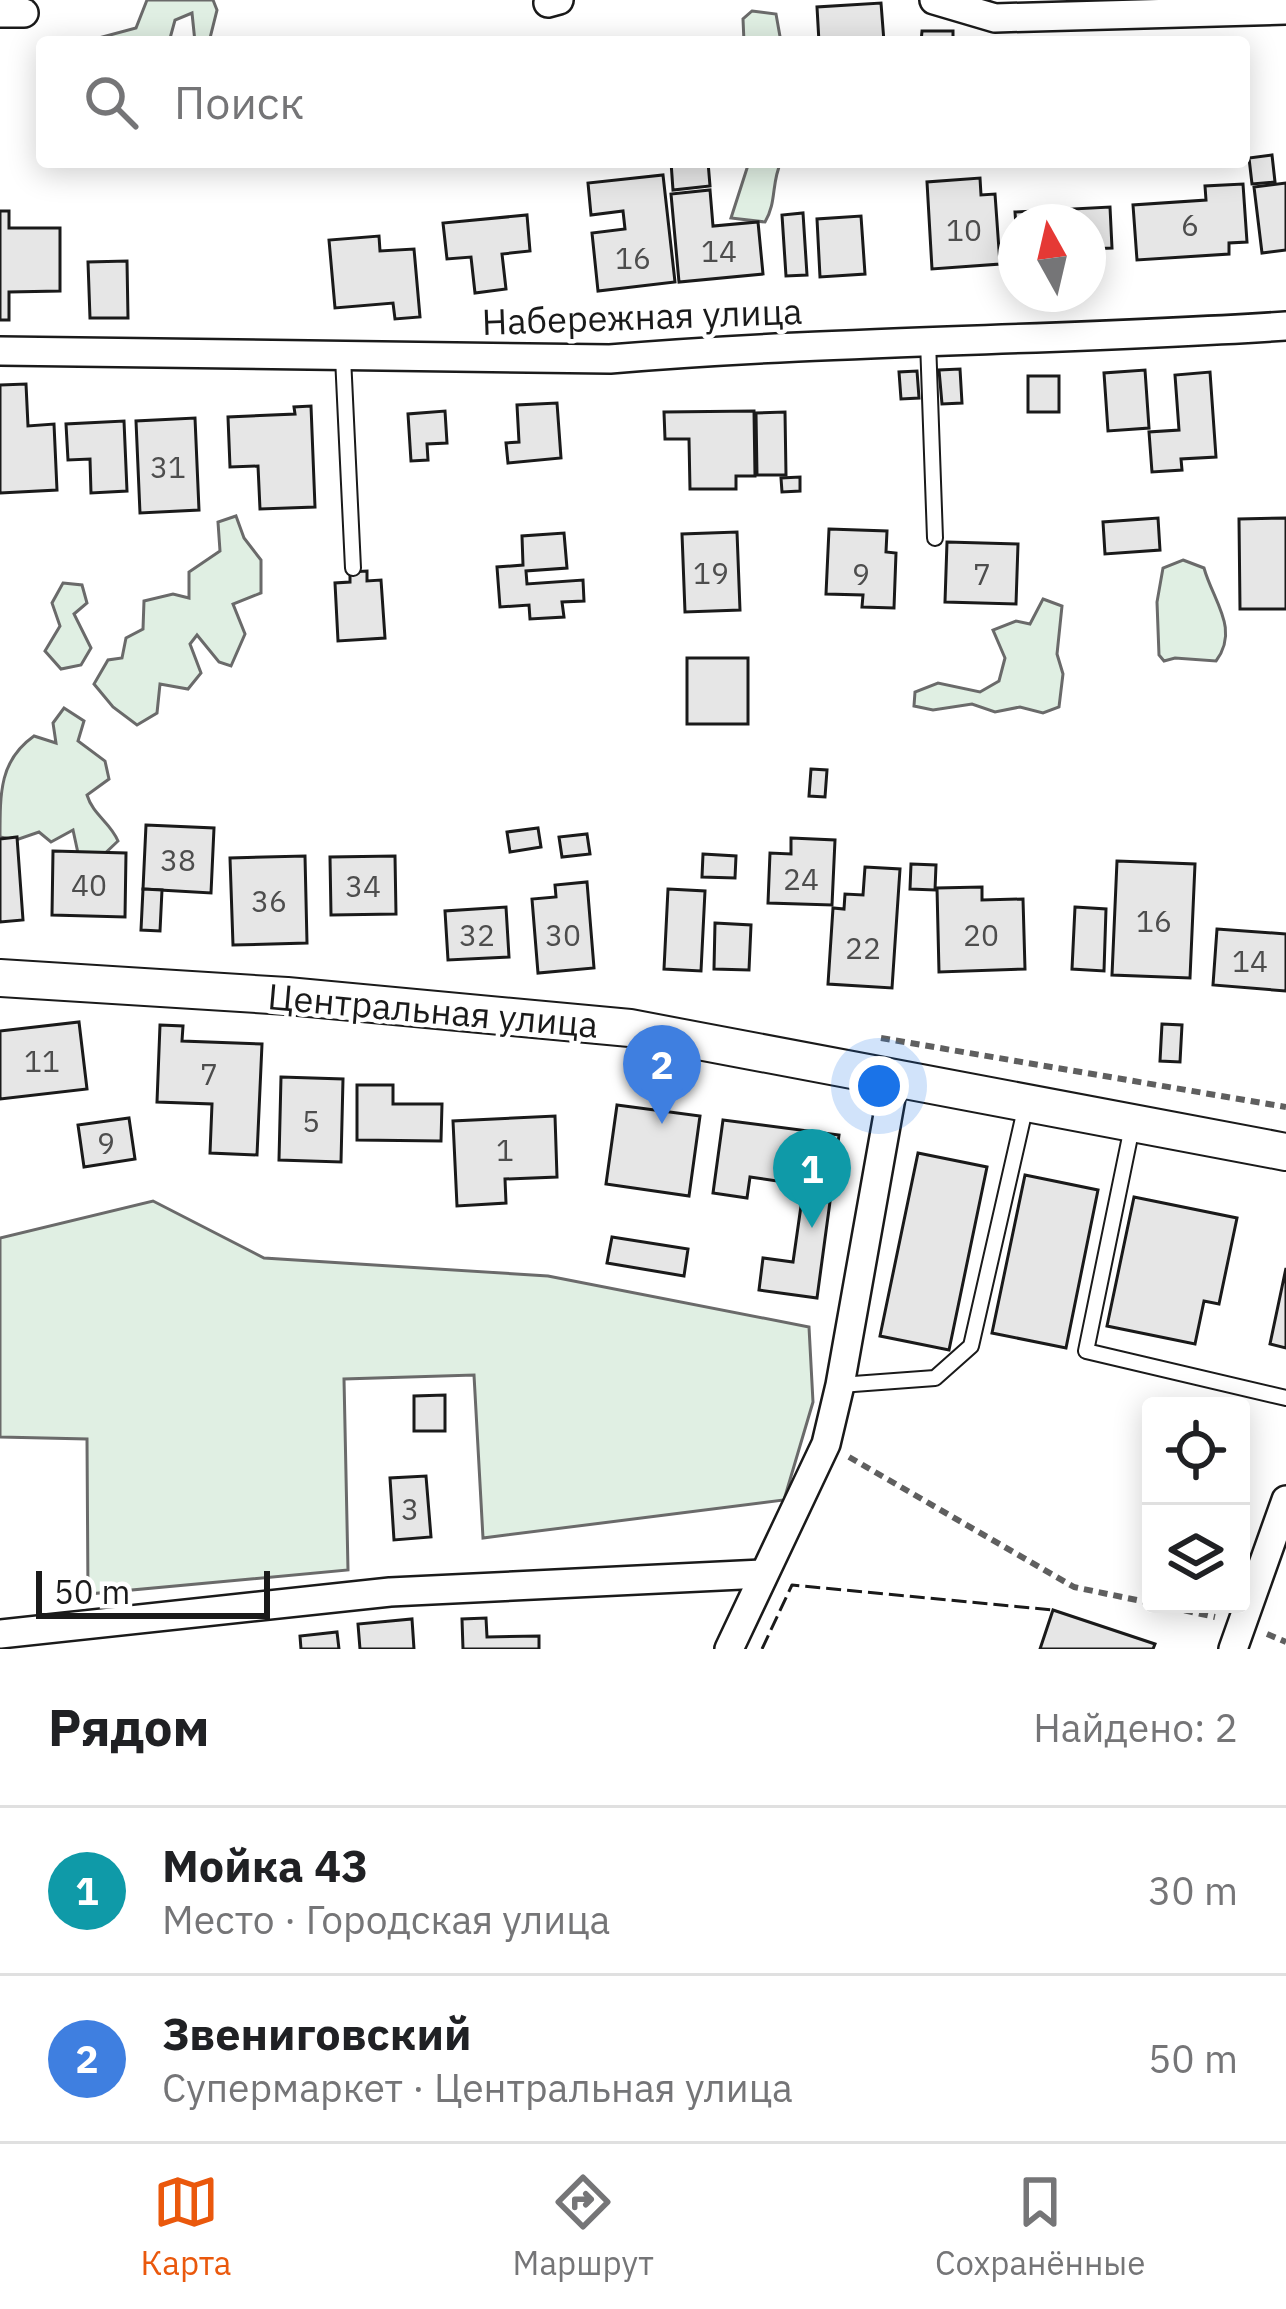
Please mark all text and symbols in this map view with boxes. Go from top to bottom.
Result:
search box [36,36,1250,168]
icon: search [78,69,144,135]
text: Поиск [174,73,304,131]
north arrow [998,204,1106,312]
house number: 6 [1181,205,1199,244]
house number: 10 [946,210,982,249]
house number: 14 [701,231,737,270]
house number: 16 [615,238,651,277]
street label: Набережная улица [481,287,803,345]
house number: 31 [150,447,186,486]
house number: 19 [693,553,729,592]
house number: 9 [852,554,870,593]
house number: 7 [973,554,991,593]
house number: 38 [160,840,196,879]
house number: 24 [783,859,819,898]
house number: 40 [71,865,107,904]
house number: 34 [345,866,381,905]
house number: 36 [251,881,287,920]
house number: 16 [1136,901,1172,940]
house number: 32 [459,915,495,954]
house number: 30 [545,915,581,954]
house number: 20 [963,915,999,954]
house number: 22 [845,928,881,967]
house number: 14 [1232,941,1268,980]
street label: Центральная улица [266,972,600,1048]
pin: 2 [623,1025,701,1124]
house number: 11 [24,1041,60,1080]
house number: 7 [200,1054,218,1093]
your location [849,1056,909,1116]
house number: 5 [302,1101,320,1140]
house number: 9 [97,1123,115,1162]
pin: 1 [773,1129,851,1228]
house number: 1 [496,1130,514,1169]
map controls [1142,1397,1250,1613]
button: locate [1142,1397,1250,1505]
house number: 3 [401,1489,419,1528]
button: layers [1142,1505,1250,1613]
scale bar [36,1565,270,1618]
text: 50 m [54,1570,130,1613]
text: Рядом [48,1694,210,1760]
text: Найдено: 2 [1033,1702,1238,1753]
text: Мойка 43 [162,1836,368,1894]
text: 1 [75,1865,99,1916]
text: 30 m [1148,1865,1238,1916]
text: Место · Городская улица [162,1894,610,1945]
text: Звениговский [162,2004,472,2062]
text: 2 [75,2033,99,2084]
text: 50 m [1148,2033,1238,2084]
text: Супермаркет · Центральная улица [162,2062,793,2113]
tab: Карта [141,2169,231,2284]
tab: Маршрут [513,2169,654,2284]
tab: Сохранённые [935,2169,1145,2284]

